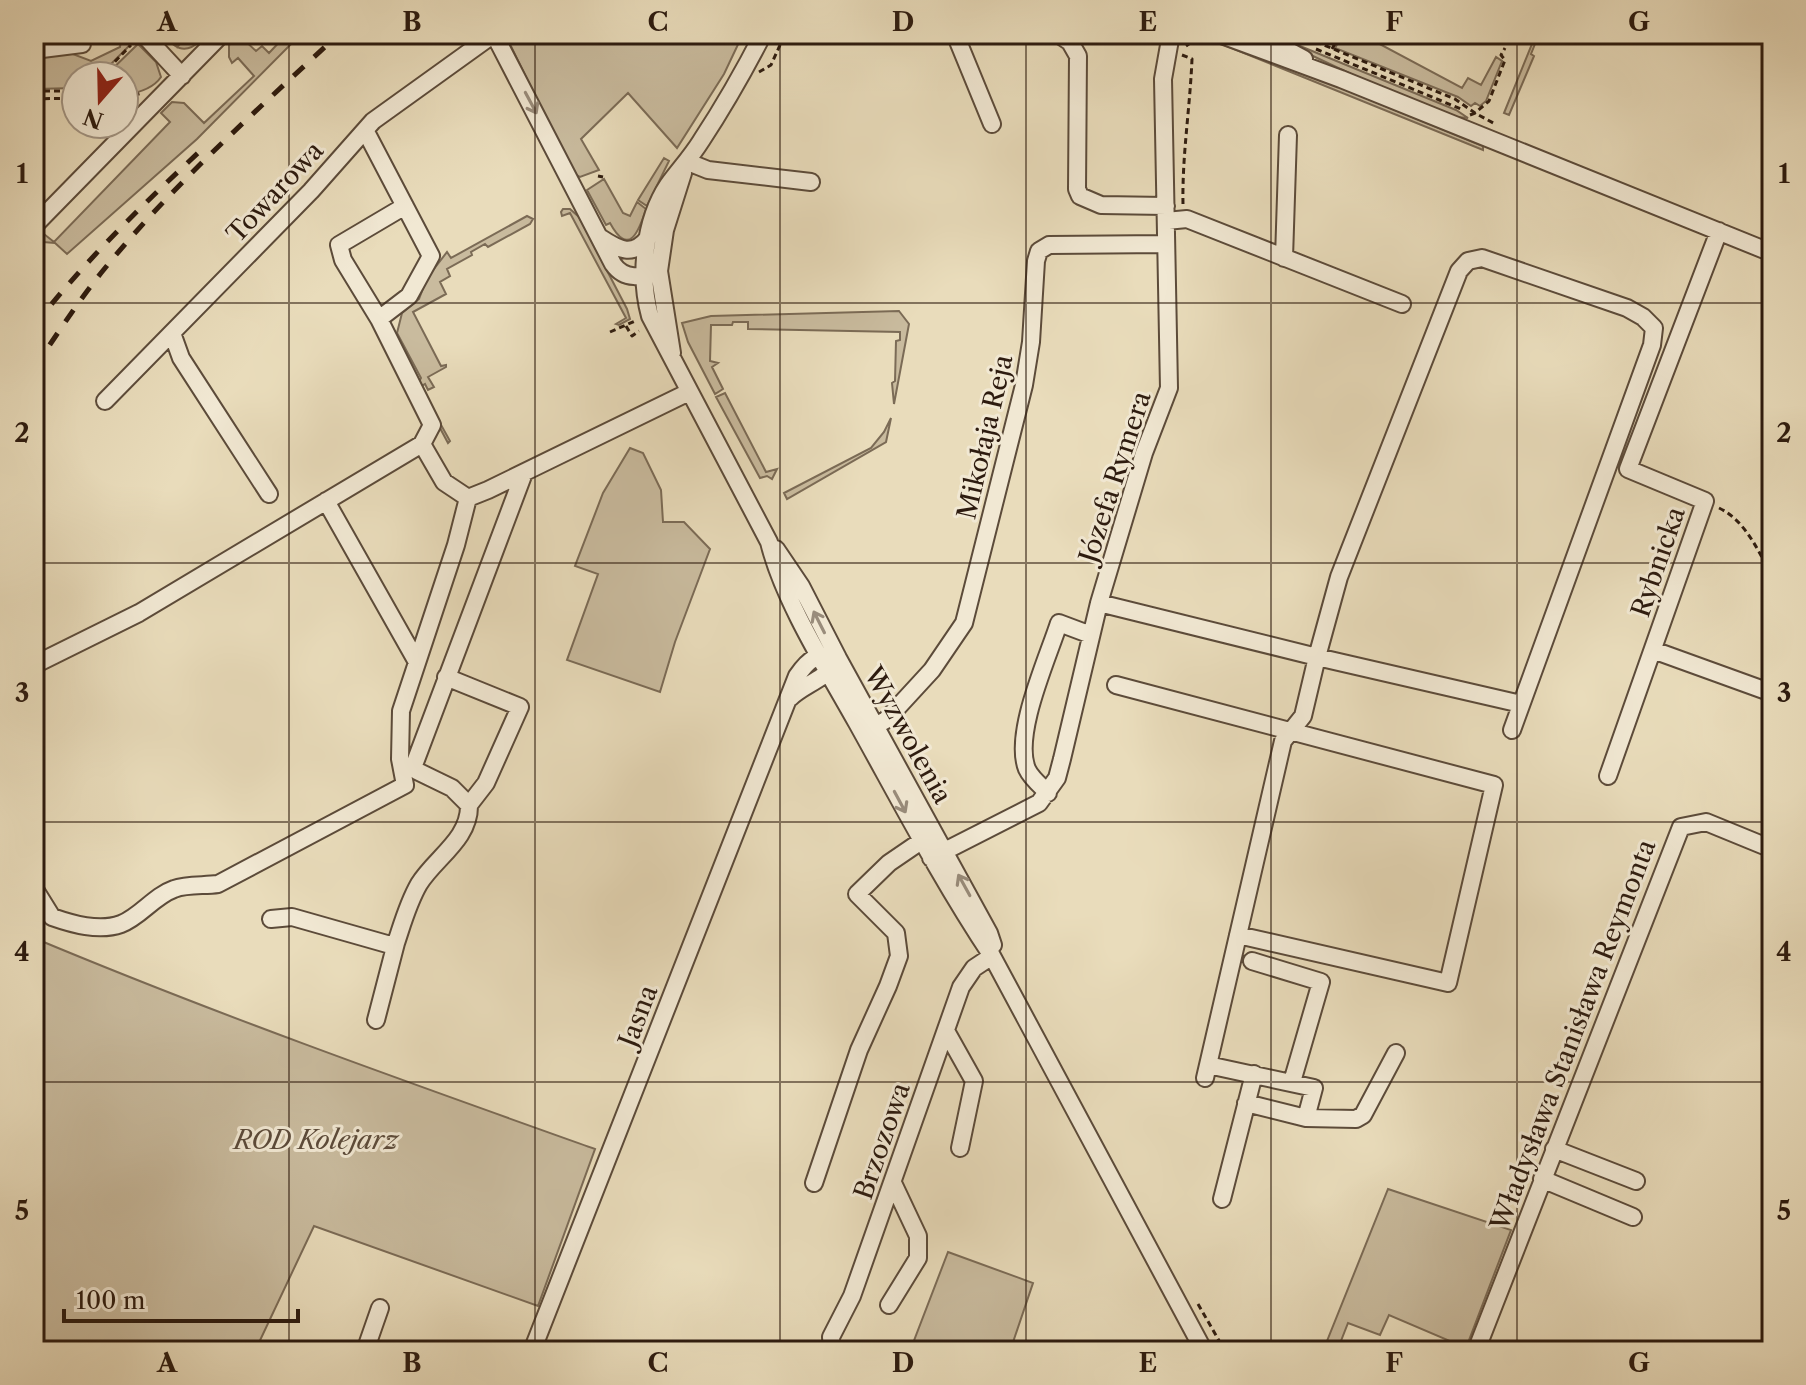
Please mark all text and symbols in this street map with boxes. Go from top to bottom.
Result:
text: A [156,6,178,38]
text: B [402,6,422,38]
text: C [648,6,668,38]
text: D [892,6,914,38]
text: E [1139,6,1157,38]
text: F [1385,6,1403,38]
text: G [1628,6,1650,38]
north arrow [60,60,140,140]
one-way arrow [523,91,539,115]
text: N [80,102,107,134]
street label: Towarowa [220,134,330,249]
text: 1 [16,158,28,190]
text: 1 [1778,158,1790,190]
street label: Mikołaja Reja [951,351,1020,522]
street label: Józefa Rymera [1071,387,1158,571]
text: 2 [14,417,30,449]
text: 2 [1776,417,1792,449]
street label: Rybnicka [1624,502,1692,621]
one-way arrow [811,611,826,635]
street label: Wyzwolenia [857,660,959,809]
text: 3 [15,677,29,709]
text: 3 [1777,677,1791,709]
one-way arrow [893,790,909,813]
street label: Władysława Stanisława Reymonta [1483,835,1663,1236]
one-way arrow [955,874,971,897]
text: 4 [14,936,30,968]
text: 4 [1776,936,1792,968]
street label: Jasna [610,980,664,1055]
street label: Brzozowa [847,1078,917,1204]
park label: ROD Kolejarz [232,1124,400,1156]
text: 5 [15,1195,29,1227]
text: 5 [1777,1195,1791,1227]
scale bar [64,1273,298,1323]
text: 100 m [76,1286,145,1315]
text: A [156,1347,178,1379]
text: B [402,1347,422,1379]
text: C [648,1347,668,1379]
text: D [892,1347,914,1379]
text: E [1139,1347,1157,1379]
text: F [1385,1347,1403,1379]
text: G [1628,1347,1650,1379]

